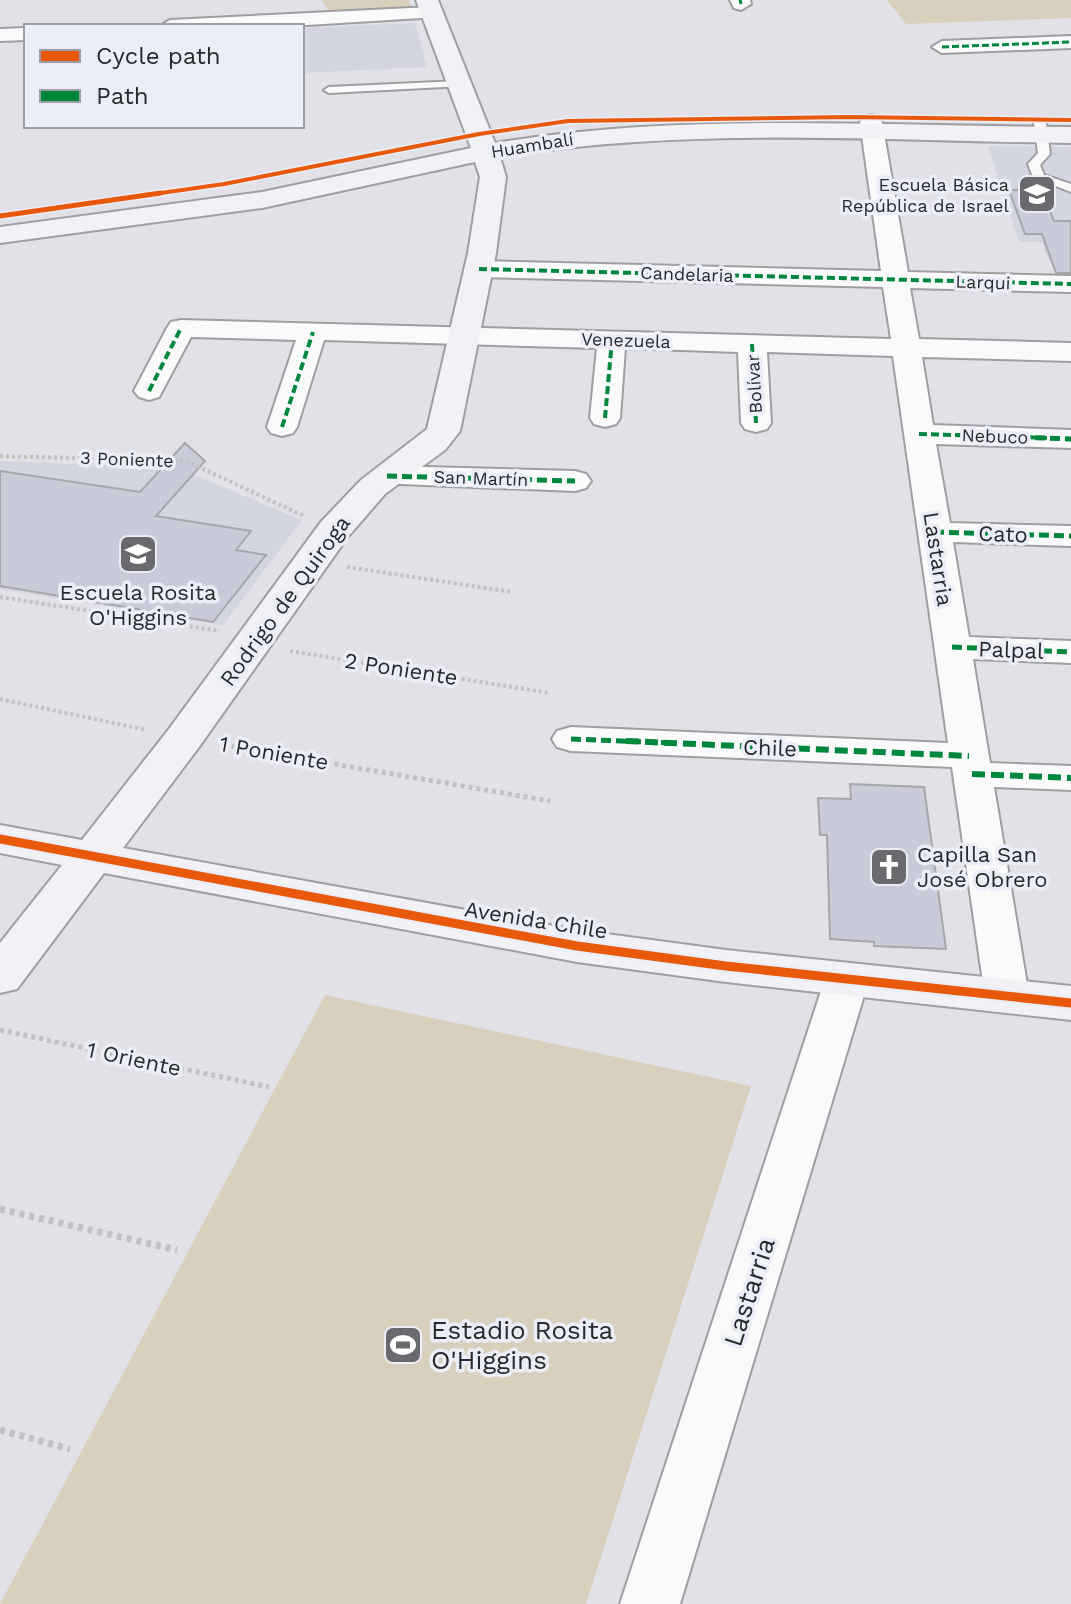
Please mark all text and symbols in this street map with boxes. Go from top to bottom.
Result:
legend [24,24,304,128]
text: Cycle path [96,42,221,70]
text: Path [96,82,149,110]
street label: Huambalí [489,128,575,162]
school or university icon: Escuela Básica República de Israel [1016,173,1058,215]
place label: Escuela Básica República de Israel [841,174,1009,216]
street label: Candelaria [640,262,734,286]
street label: Larqui [955,271,1011,293]
street label: Venezuela [581,328,671,352]
street label: Bolívar [742,354,766,414]
street label: Nebuco [961,424,1029,448]
street label: 3 Poniente [80,447,174,471]
street label: San Martín [433,466,529,490]
street label: Lastarria [918,510,958,608]
street label: Rodrigo de Quiroga [215,511,355,691]
street label: Cato [978,521,1028,547]
school or university icon: Escuela Rosita O'Higgins [117,533,159,575]
place label: Escuela Rosita O'Higgins [60,580,216,630]
street label: Palpal [978,636,1044,664]
street label: 2 Poniente [343,648,459,690]
street label: 1 Poniente [218,731,330,775]
street label: Chile [743,735,797,761]
place label: Capilla San José Obrero [917,842,1048,892]
church icon: Capilla San José Obrero [868,846,910,888]
street label: Avenida Chile [463,896,609,944]
street label: 1 Oriente [85,1037,183,1081]
street label: Lastarria [717,1234,781,1350]
place label: Estadio Rosita O'Higgins [431,1315,614,1375]
sports icon: Estadio Rosita O'Higgins [382,1324,424,1366]

